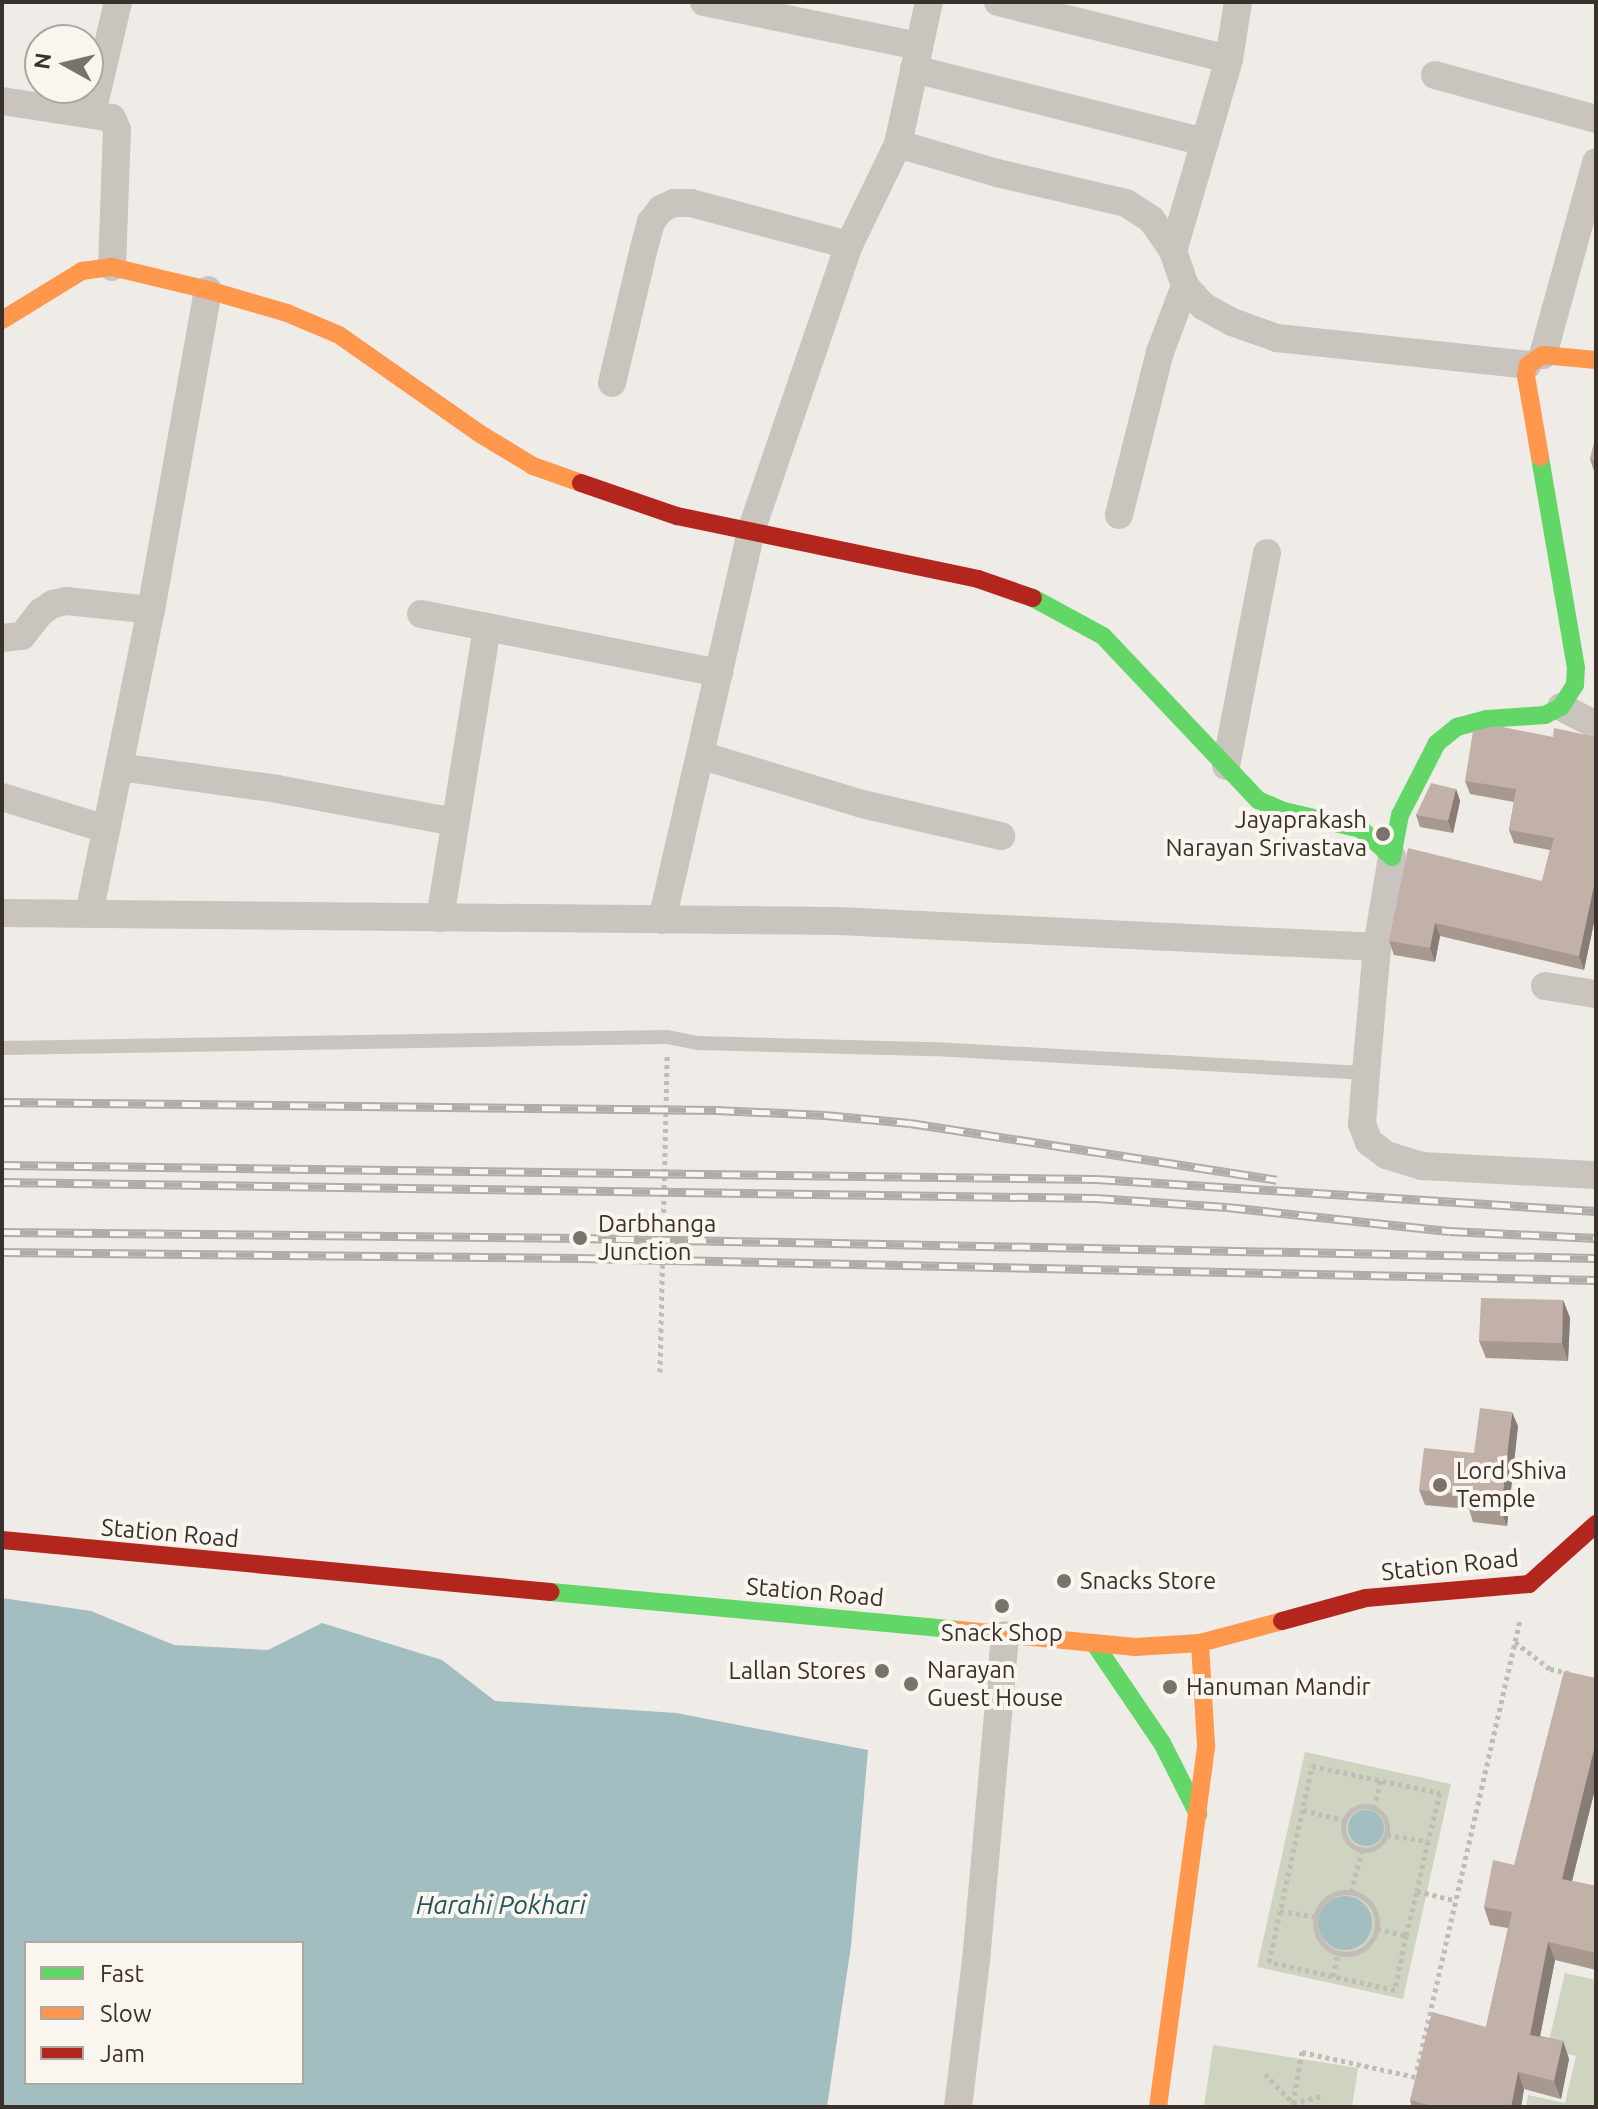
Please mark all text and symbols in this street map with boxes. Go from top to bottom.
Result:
north arrow [24,24,104,104]
text: N [28,51,55,71]
place label: Jayaprakash Narayan Srivastava [1165,806,1367,862]
marker: Jayaprakash Narayan Srivastava [1374,825,1392,843]
place label: Darbhanga Junction [598,1210,716,1266]
marker: Darbhanga Junction [569,1227,591,1249]
place label: Lord Shiva Temple [1456,1457,1567,1513]
marker: Lord Shiva Temple [1431,1476,1449,1494]
street label: Station Road [100,1513,240,1553]
street label: Station Road [1380,1543,1520,1587]
place label: Snacks Store [1080,1567,1216,1595]
street label: Station Road [745,1572,885,1612]
marker: Snacks Store [1055,1572,1073,1590]
marker: Snack Shop [993,1597,1011,1615]
place label: Snack Shop [941,1619,1063,1647]
place label: Narayan Guest House [927,1656,1063,1712]
place label: Lallan Stores [729,1657,866,1685]
marker: Lallan Stores [873,1662,891,1680]
place label: Hanuman Mandir [1186,1673,1371,1701]
marker: Narayan Guest House [902,1675,920,1693]
marker: Hanuman Mandir [1161,1678,1179,1696]
water label: Harahi Pokhari [416,1889,586,1921]
legend [24,1941,304,2085]
text: Fast [100,1960,144,1987]
text: Slow [100,2000,152,2027]
text: Jam [100,2040,145,2067]

